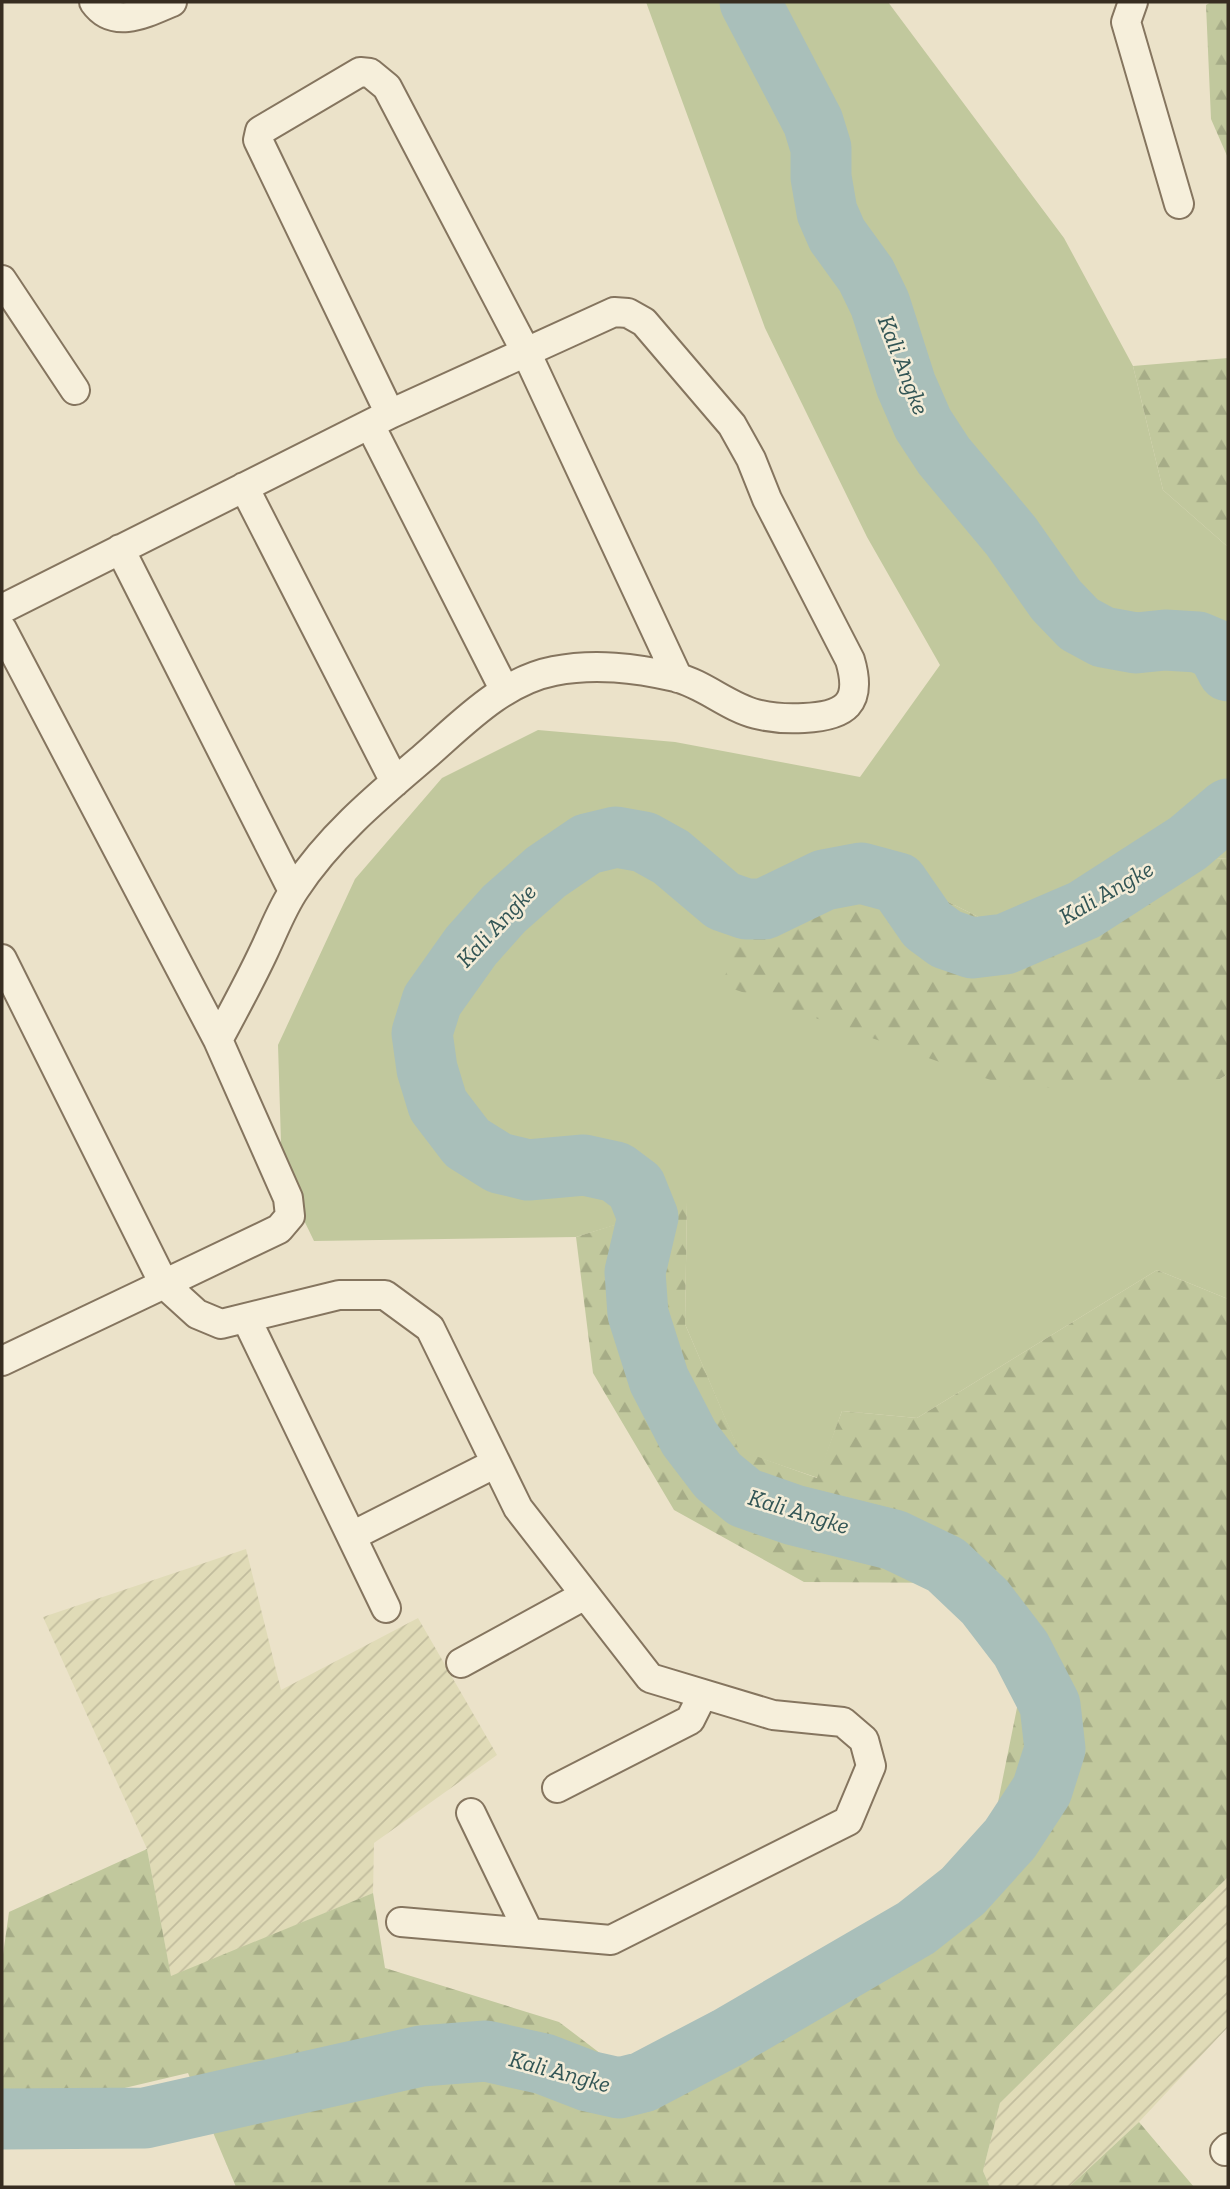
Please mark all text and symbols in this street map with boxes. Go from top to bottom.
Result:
water label: Kali Angke [872,311,936,419]
water label: Kali Angke [1054,853,1158,931]
water label: Kali Angke [450,877,542,973]
water label: Kali Angke [745,1482,853,1540]
water label: Kali Angke [506,2044,614,2098]

